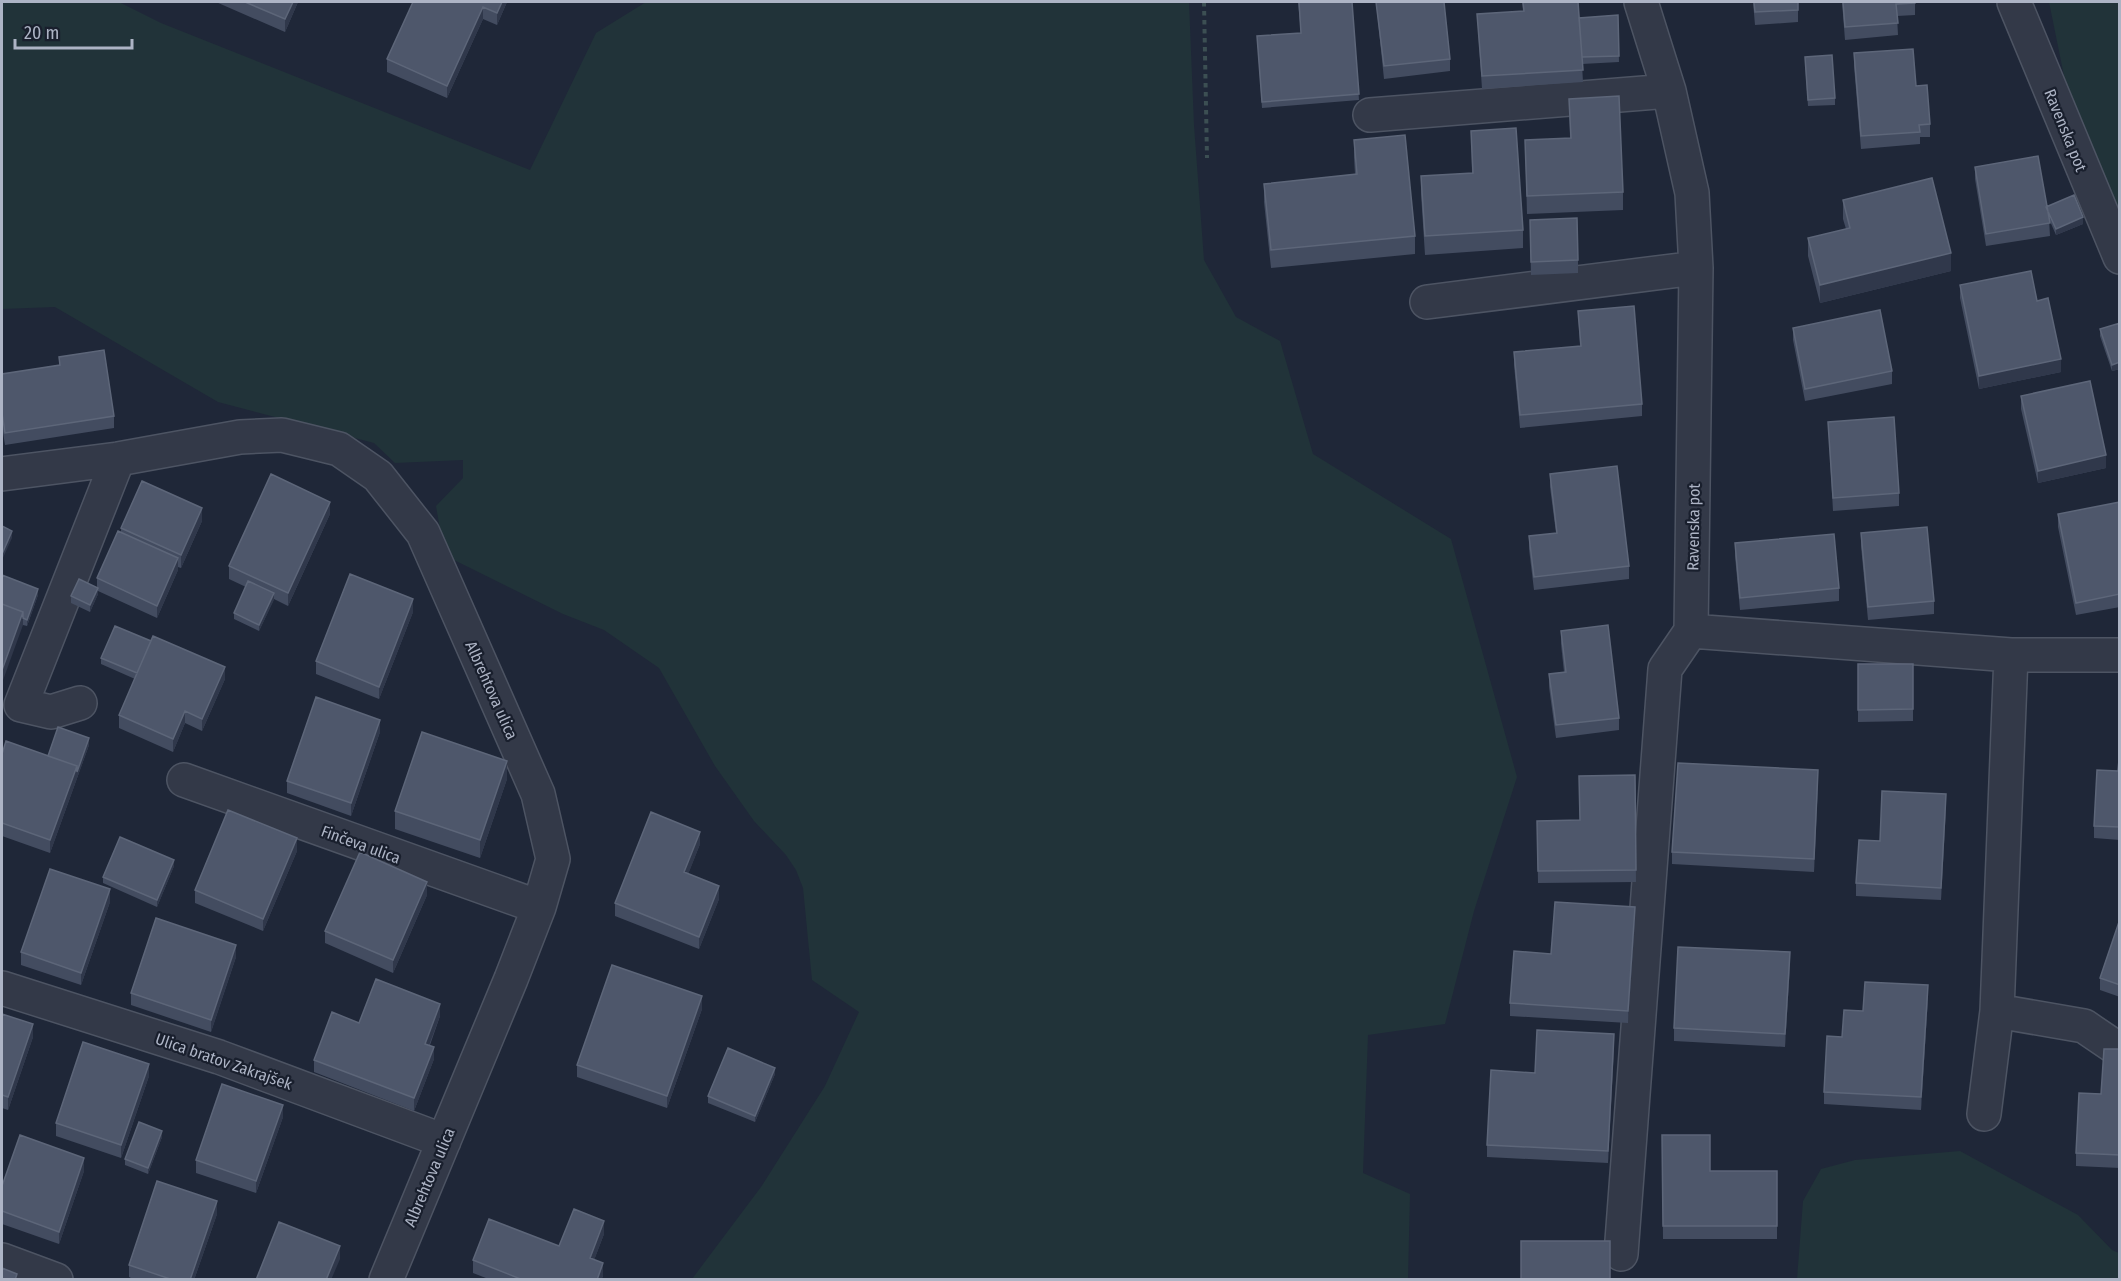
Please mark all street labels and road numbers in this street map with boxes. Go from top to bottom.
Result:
street label: Ravenska pot [2040,86,2091,175]
street label: Ravenska pot [1683,482,1704,571]
street label: Albrehtova ulica [461,638,522,742]
street label: Finčeva ulica [319,821,403,868]
street label: Ulica bratov Zakrajšek [153,1029,295,1094]
street label: Albrehtova ulica [400,1125,459,1230]

